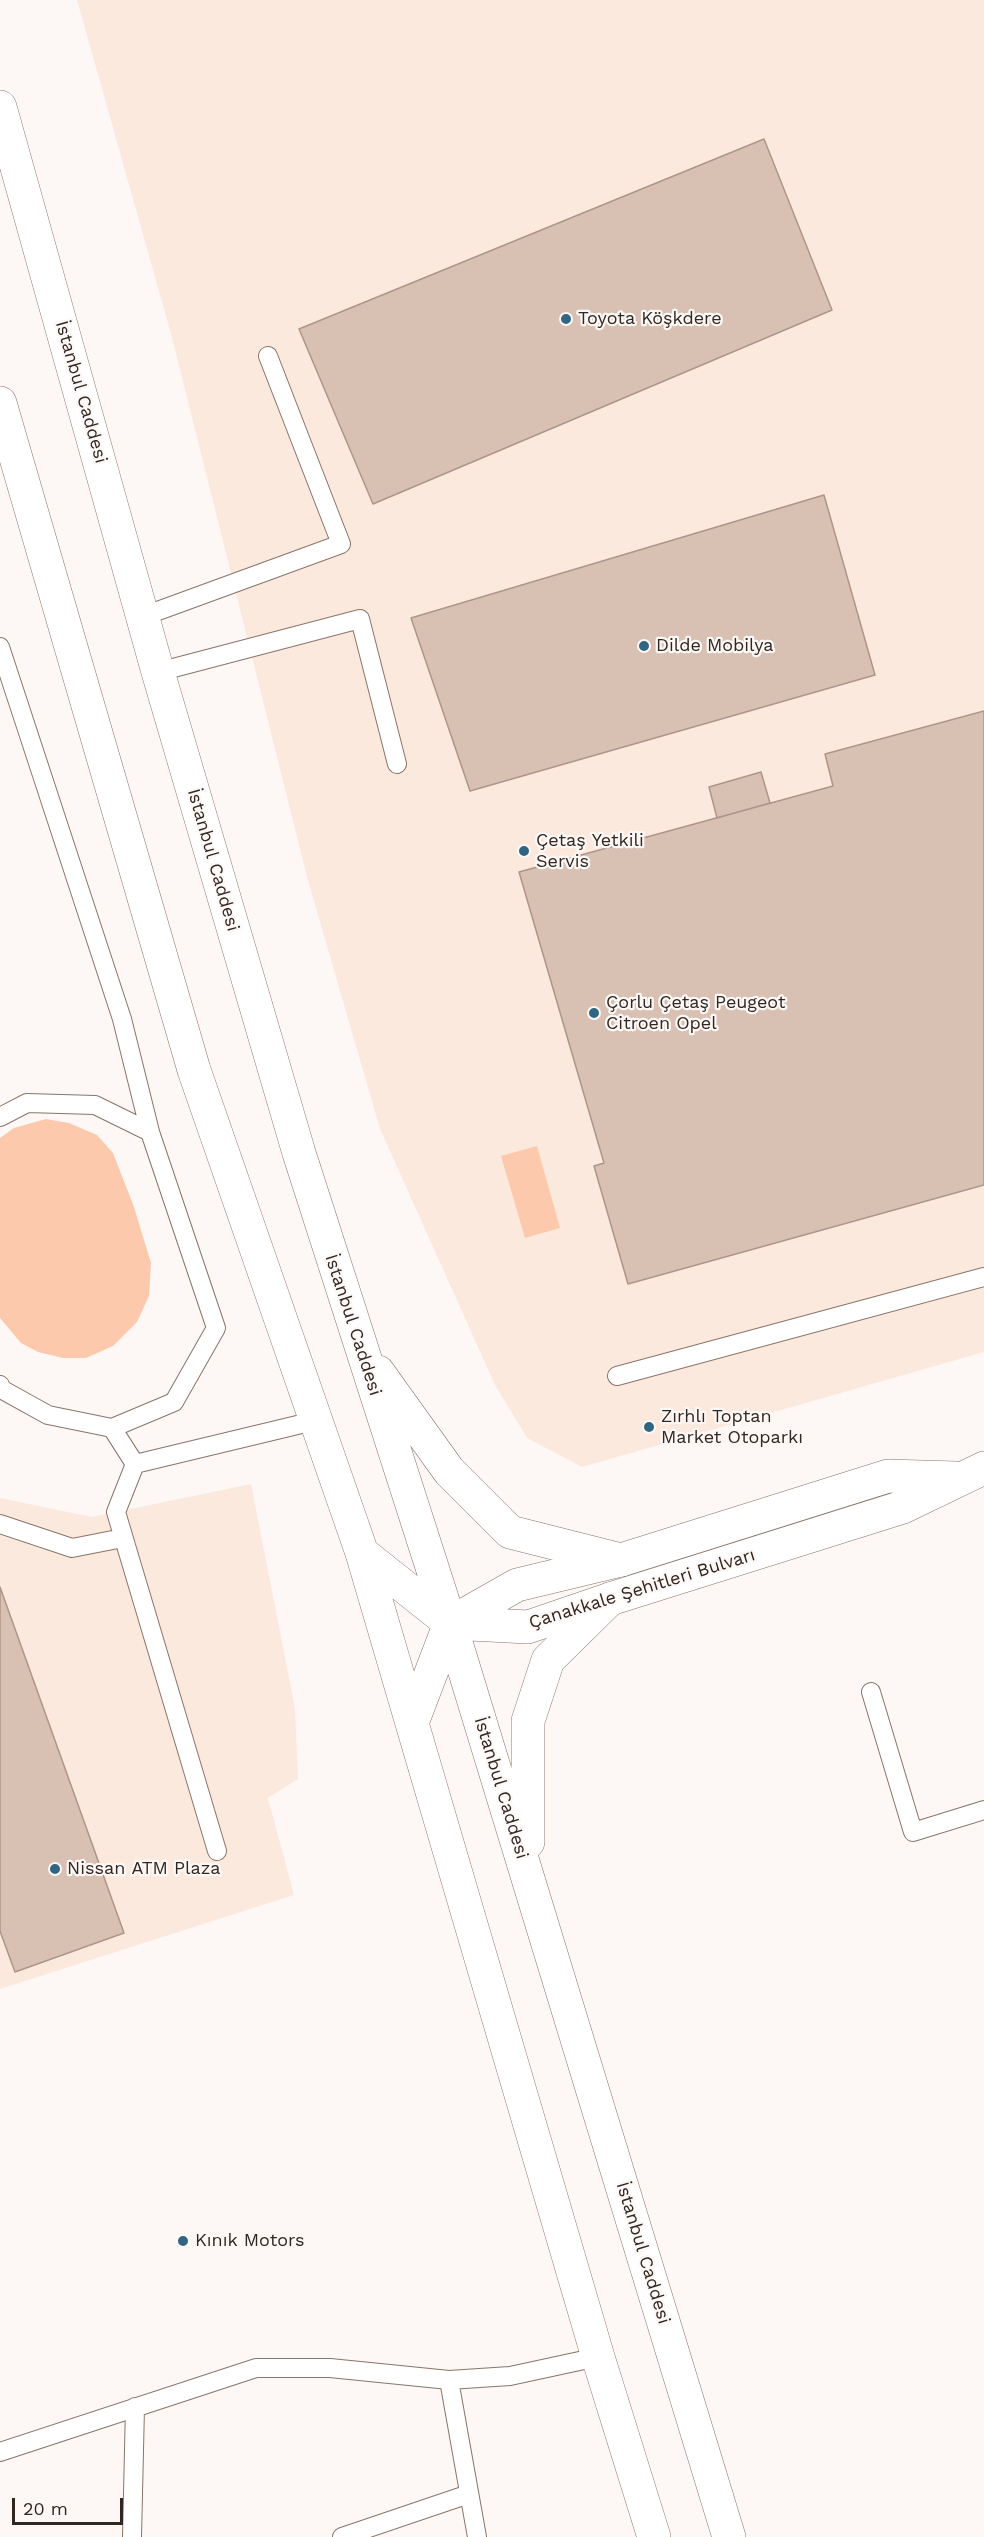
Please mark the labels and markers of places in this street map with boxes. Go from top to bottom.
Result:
place label: Toyota Köşkdere [578,308,722,330]
marker: Toyota Köşkdere [559,312,573,326]
place label: Dilde Mobilya [656,635,773,657]
marker: Dilde Mobilya [637,639,651,653]
place label: Çetaş Yetkili Servis [536,830,644,872]
marker: Çetaş Yetkili Servis [517,844,531,858]
place label: Çorlu Çetaş Peugeot Citroen Opel [606,992,786,1034]
marker: Çorlu Çetaş Peugeot Citroen Opel [587,1006,601,1020]
place label: Zırhlı Toptan Market Otoparkı [661,1406,803,1448]
marker: Zırhlı Toptan Market Otoparkı [642,1420,656,1434]
place label: Nissan ATM Plaza [67,1858,221,1880]
marker: Nissan ATM Plaza [48,1862,62,1876]
place label: Kınık Motors [195,2230,305,2252]
marker: Kınık Motors [176,2234,190,2248]

